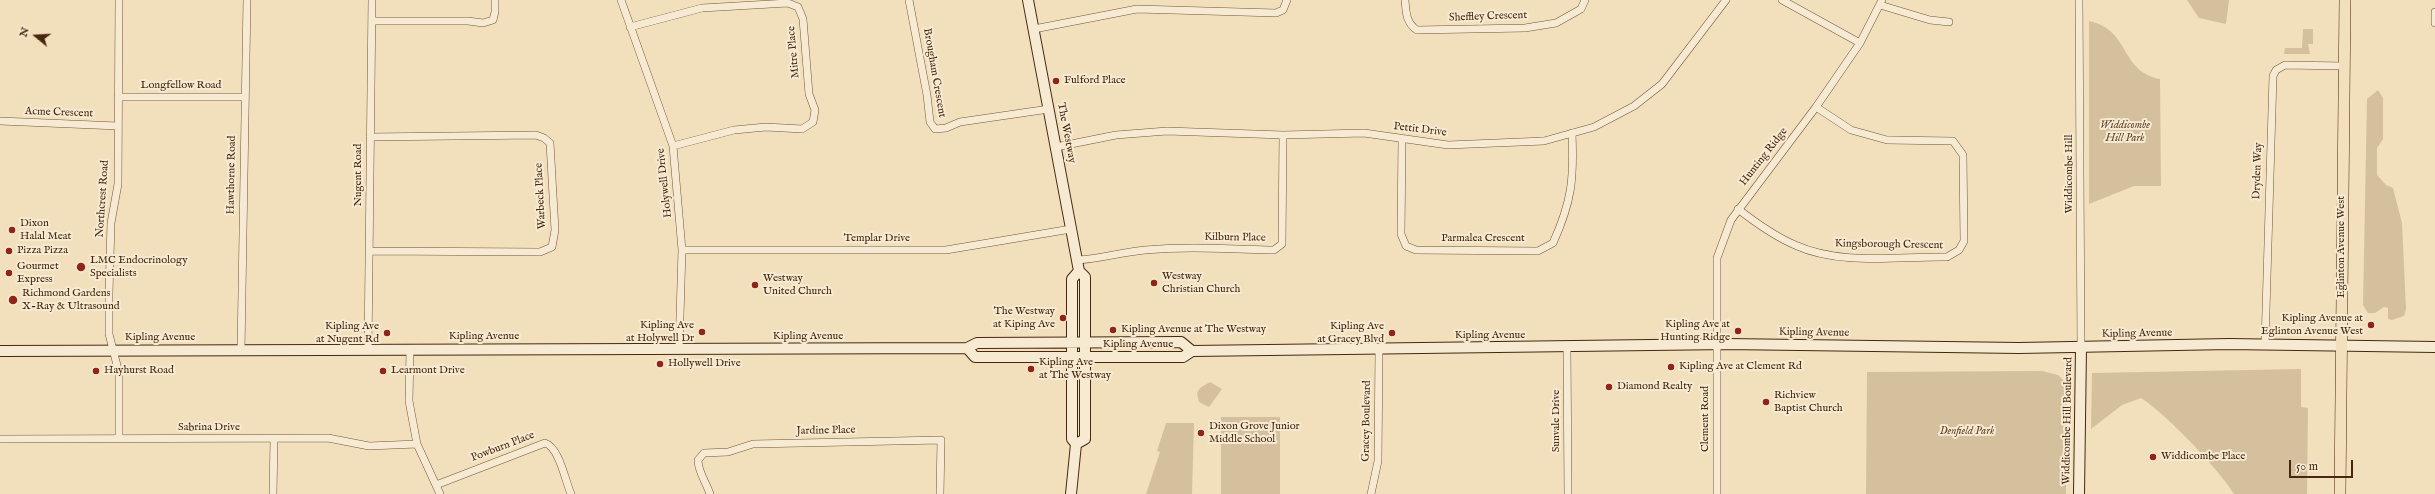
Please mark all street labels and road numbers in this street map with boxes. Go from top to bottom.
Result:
street label: Sheffley Crescent [1449,9,1527,25]
street label: Mitre Place [785,25,803,79]
street label: Brougham Crescent [920,27,948,119]
street label: Longfellow Road [141,79,221,93]
street label: The Westway [1054,102,1078,164]
street label: Acme Crescent [25,105,93,121]
street label: Pettit Drive [1393,120,1447,140]
street label: Hunting Ridge [1737,125,1791,189]
street label: Hawthorne Road [225,135,239,215]
street label: Widdicombe Hill [2063,135,2077,213]
street label: Dryden Way [2250,142,2266,200]
street label: Nugent Road [352,144,366,206]
street label: Holywell Drive [655,148,675,218]
street label: Northcrest Road [94,160,112,238]
street label: Warbeck Place [533,162,549,230]
street label: Eglinton Avenue West [2335,196,2349,298]
street label: Kilburn Place [1204,231,1266,245]
street label: Templar Drive [844,232,910,246]
street label: Parmalea Crescent [1441,232,1525,246]
street label: Kingsborough Crescent [1835,237,1943,253]
street label: Kipling Avenue [1779,326,1849,340]
street label: Kipling Avenue [2102,327,2172,341]
street label: Kipling Avenue [1455,329,1525,343]
street label: Kipling Avenue [449,330,519,344]
street label: Kipling Avenue [773,330,843,344]
street label: Kipling Avenue [125,331,195,345]
street label: Kipling Avenue [1103,338,1173,352]
street label: Widdicombe Hill Boulevard [2060,357,2076,485]
street label: Gracey Boulevard [1360,380,1374,462]
street label: Clement Road [1699,386,1713,452]
street label: Sunvale Drive [1550,390,1564,452]
street label: Sabrina Drive [178,421,240,435]
street label: Jardine Place [796,424,856,438]
street label: Powburn Place [469,429,537,465]

